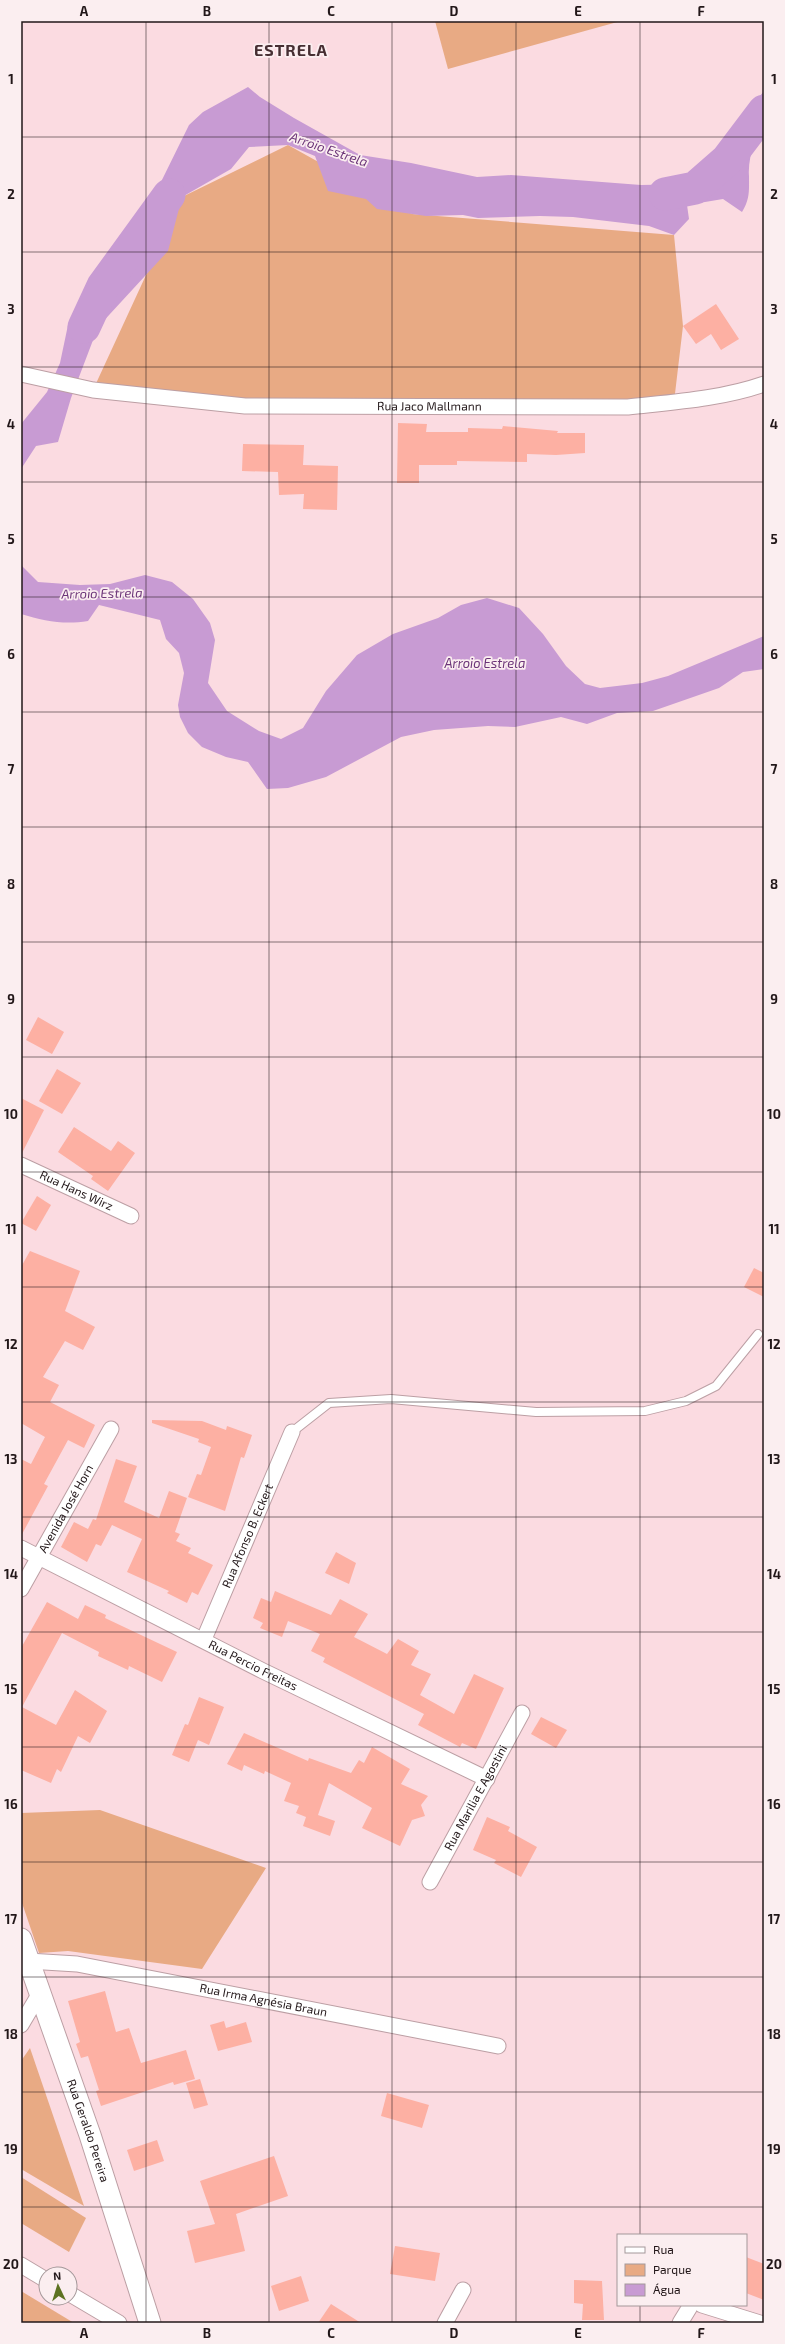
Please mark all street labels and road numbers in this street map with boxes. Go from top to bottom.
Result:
street label: Rua Jaco Mallmann [377,398,482,413]
street label: Rua Hans Wirz [38,1167,116,1213]
street label: Avenida José Horn [35,1462,96,1555]
street label: Rua Afonso B. Eckert [219,1481,275,1590]
street label: Rua Percio Freitas [207,1637,300,1693]
street label: Rua Marilia E Agostini [441,1742,509,1852]
street label: Rua Irma Agnésia Braun [199,1980,329,2019]
street label: Rua Geraldo Pereira [65,2077,113,2184]

